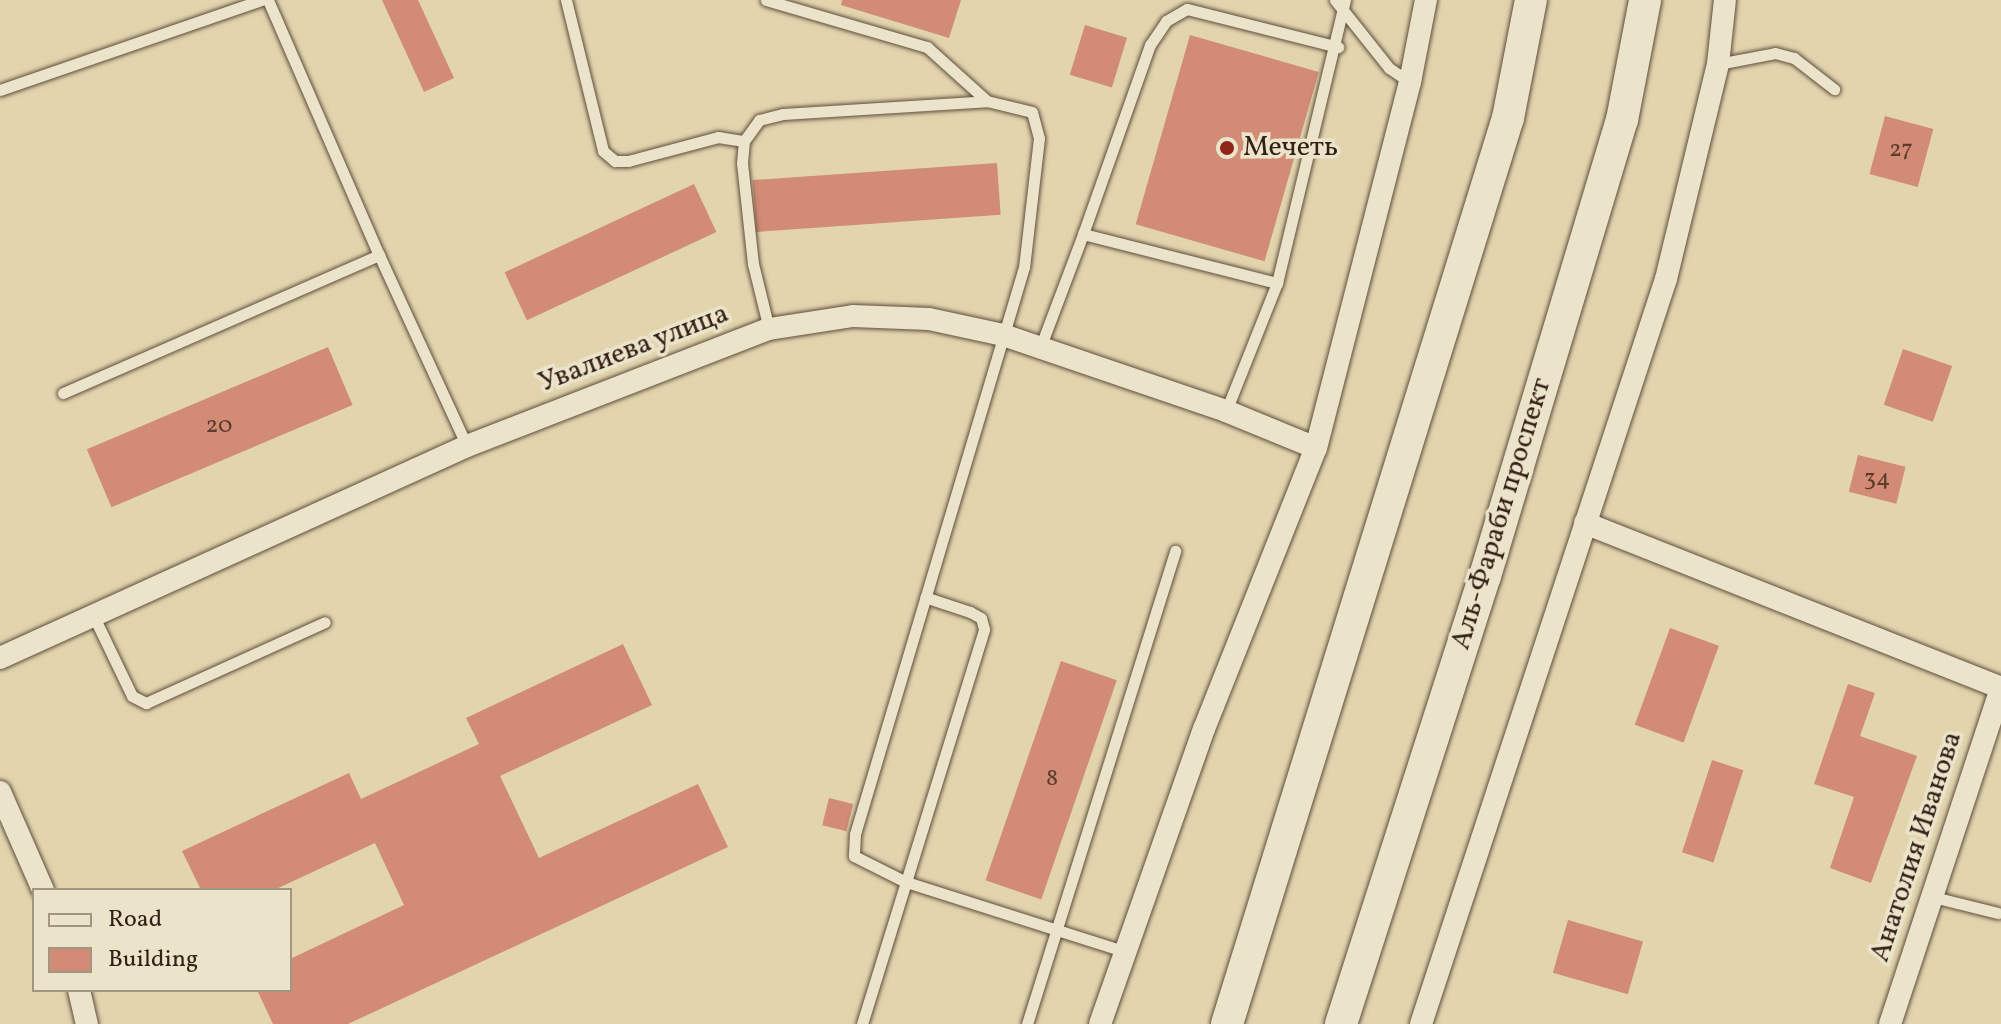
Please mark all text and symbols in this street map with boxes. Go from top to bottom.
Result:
place label: Мечеть [1243,131,1338,165]
house number: 27 [1889,137,1913,165]
marker: Мечеть [1218,139,1236,157]
street label: Увалиева улица [534,297,734,401]
street label: Аль-Фараби проспект [1445,374,1559,654]
house number: 20 [205,413,233,441]
house number: 34 [1864,466,1890,494]
street label: Анатолия Иванова [1864,728,1970,966]
house number: 8 [1046,766,1058,794]
legend [32,888,292,992]
text: Road [108,903,162,937]
text: Building [108,943,198,977]

